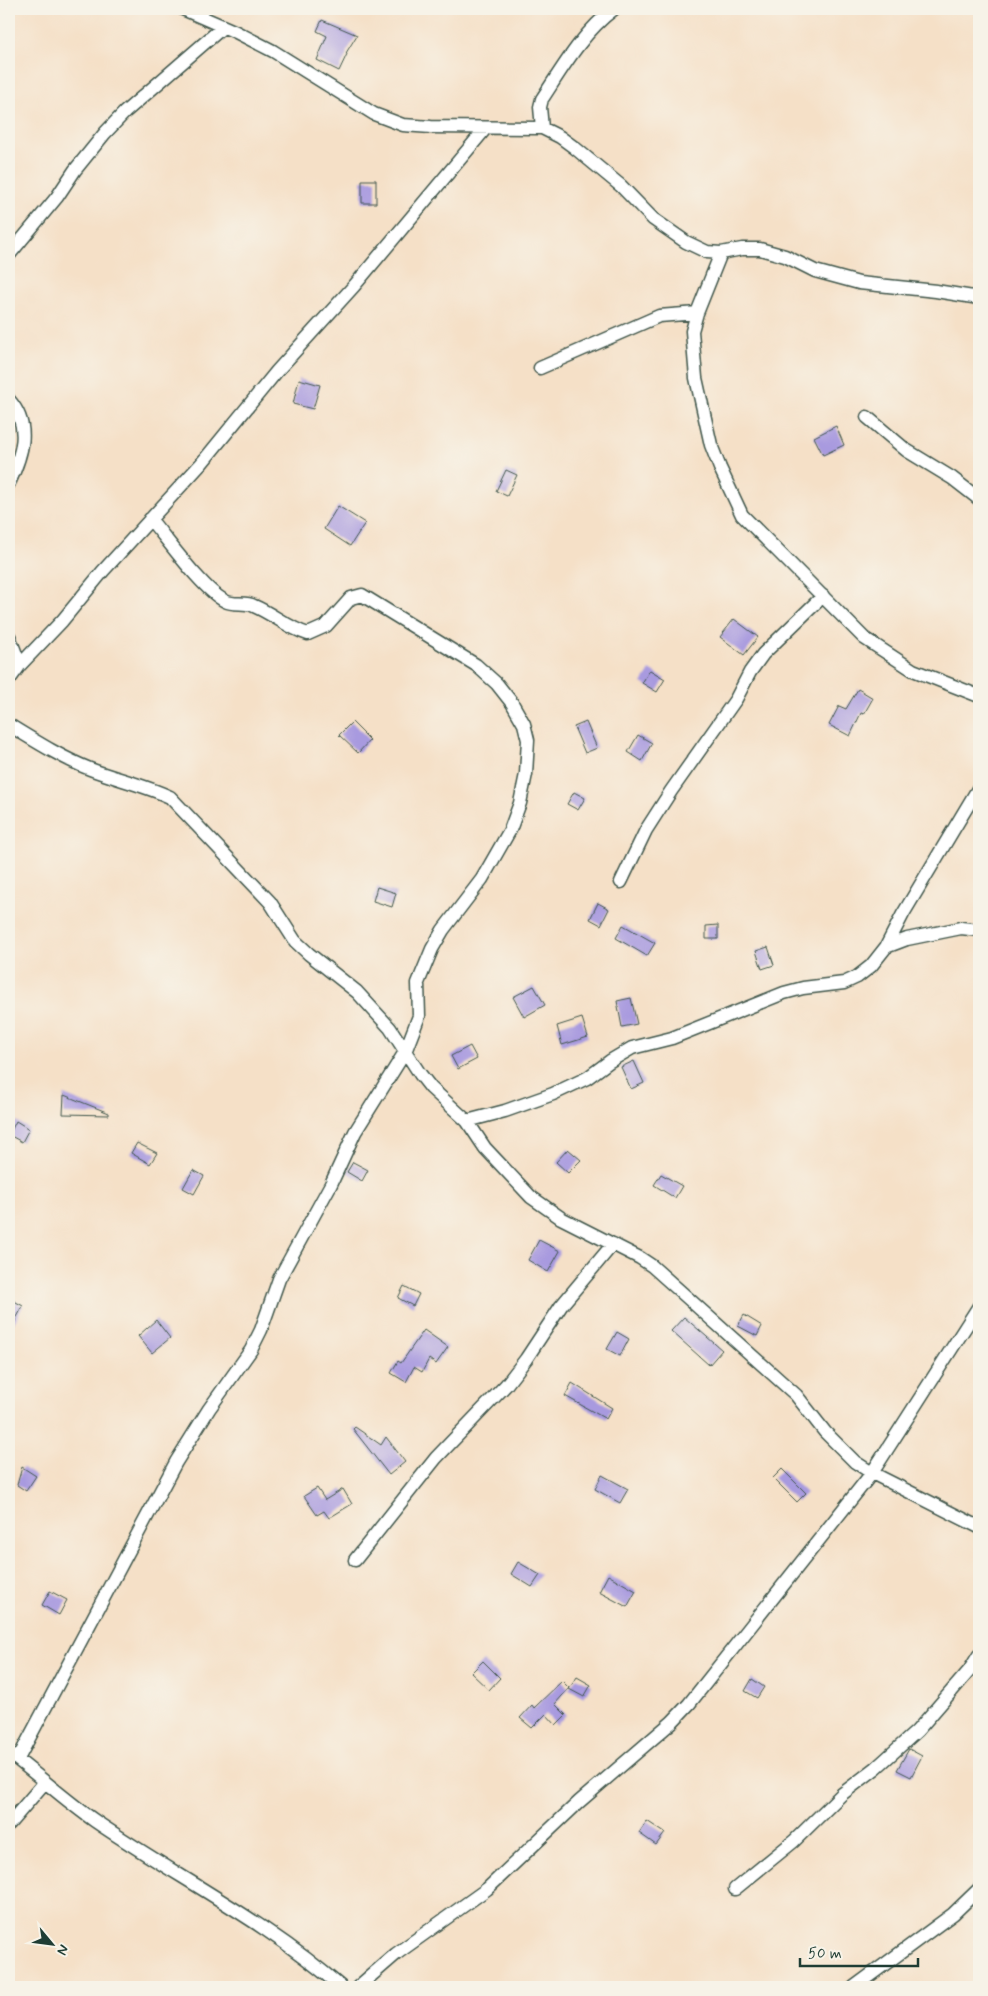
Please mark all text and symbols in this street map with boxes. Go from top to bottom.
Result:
north arrow [28,1918,78,1968]
scale bar [800,1936,918,1968]
text: N [52,1941,73,1958]
text: 50 m [808,1944,842,1964]

